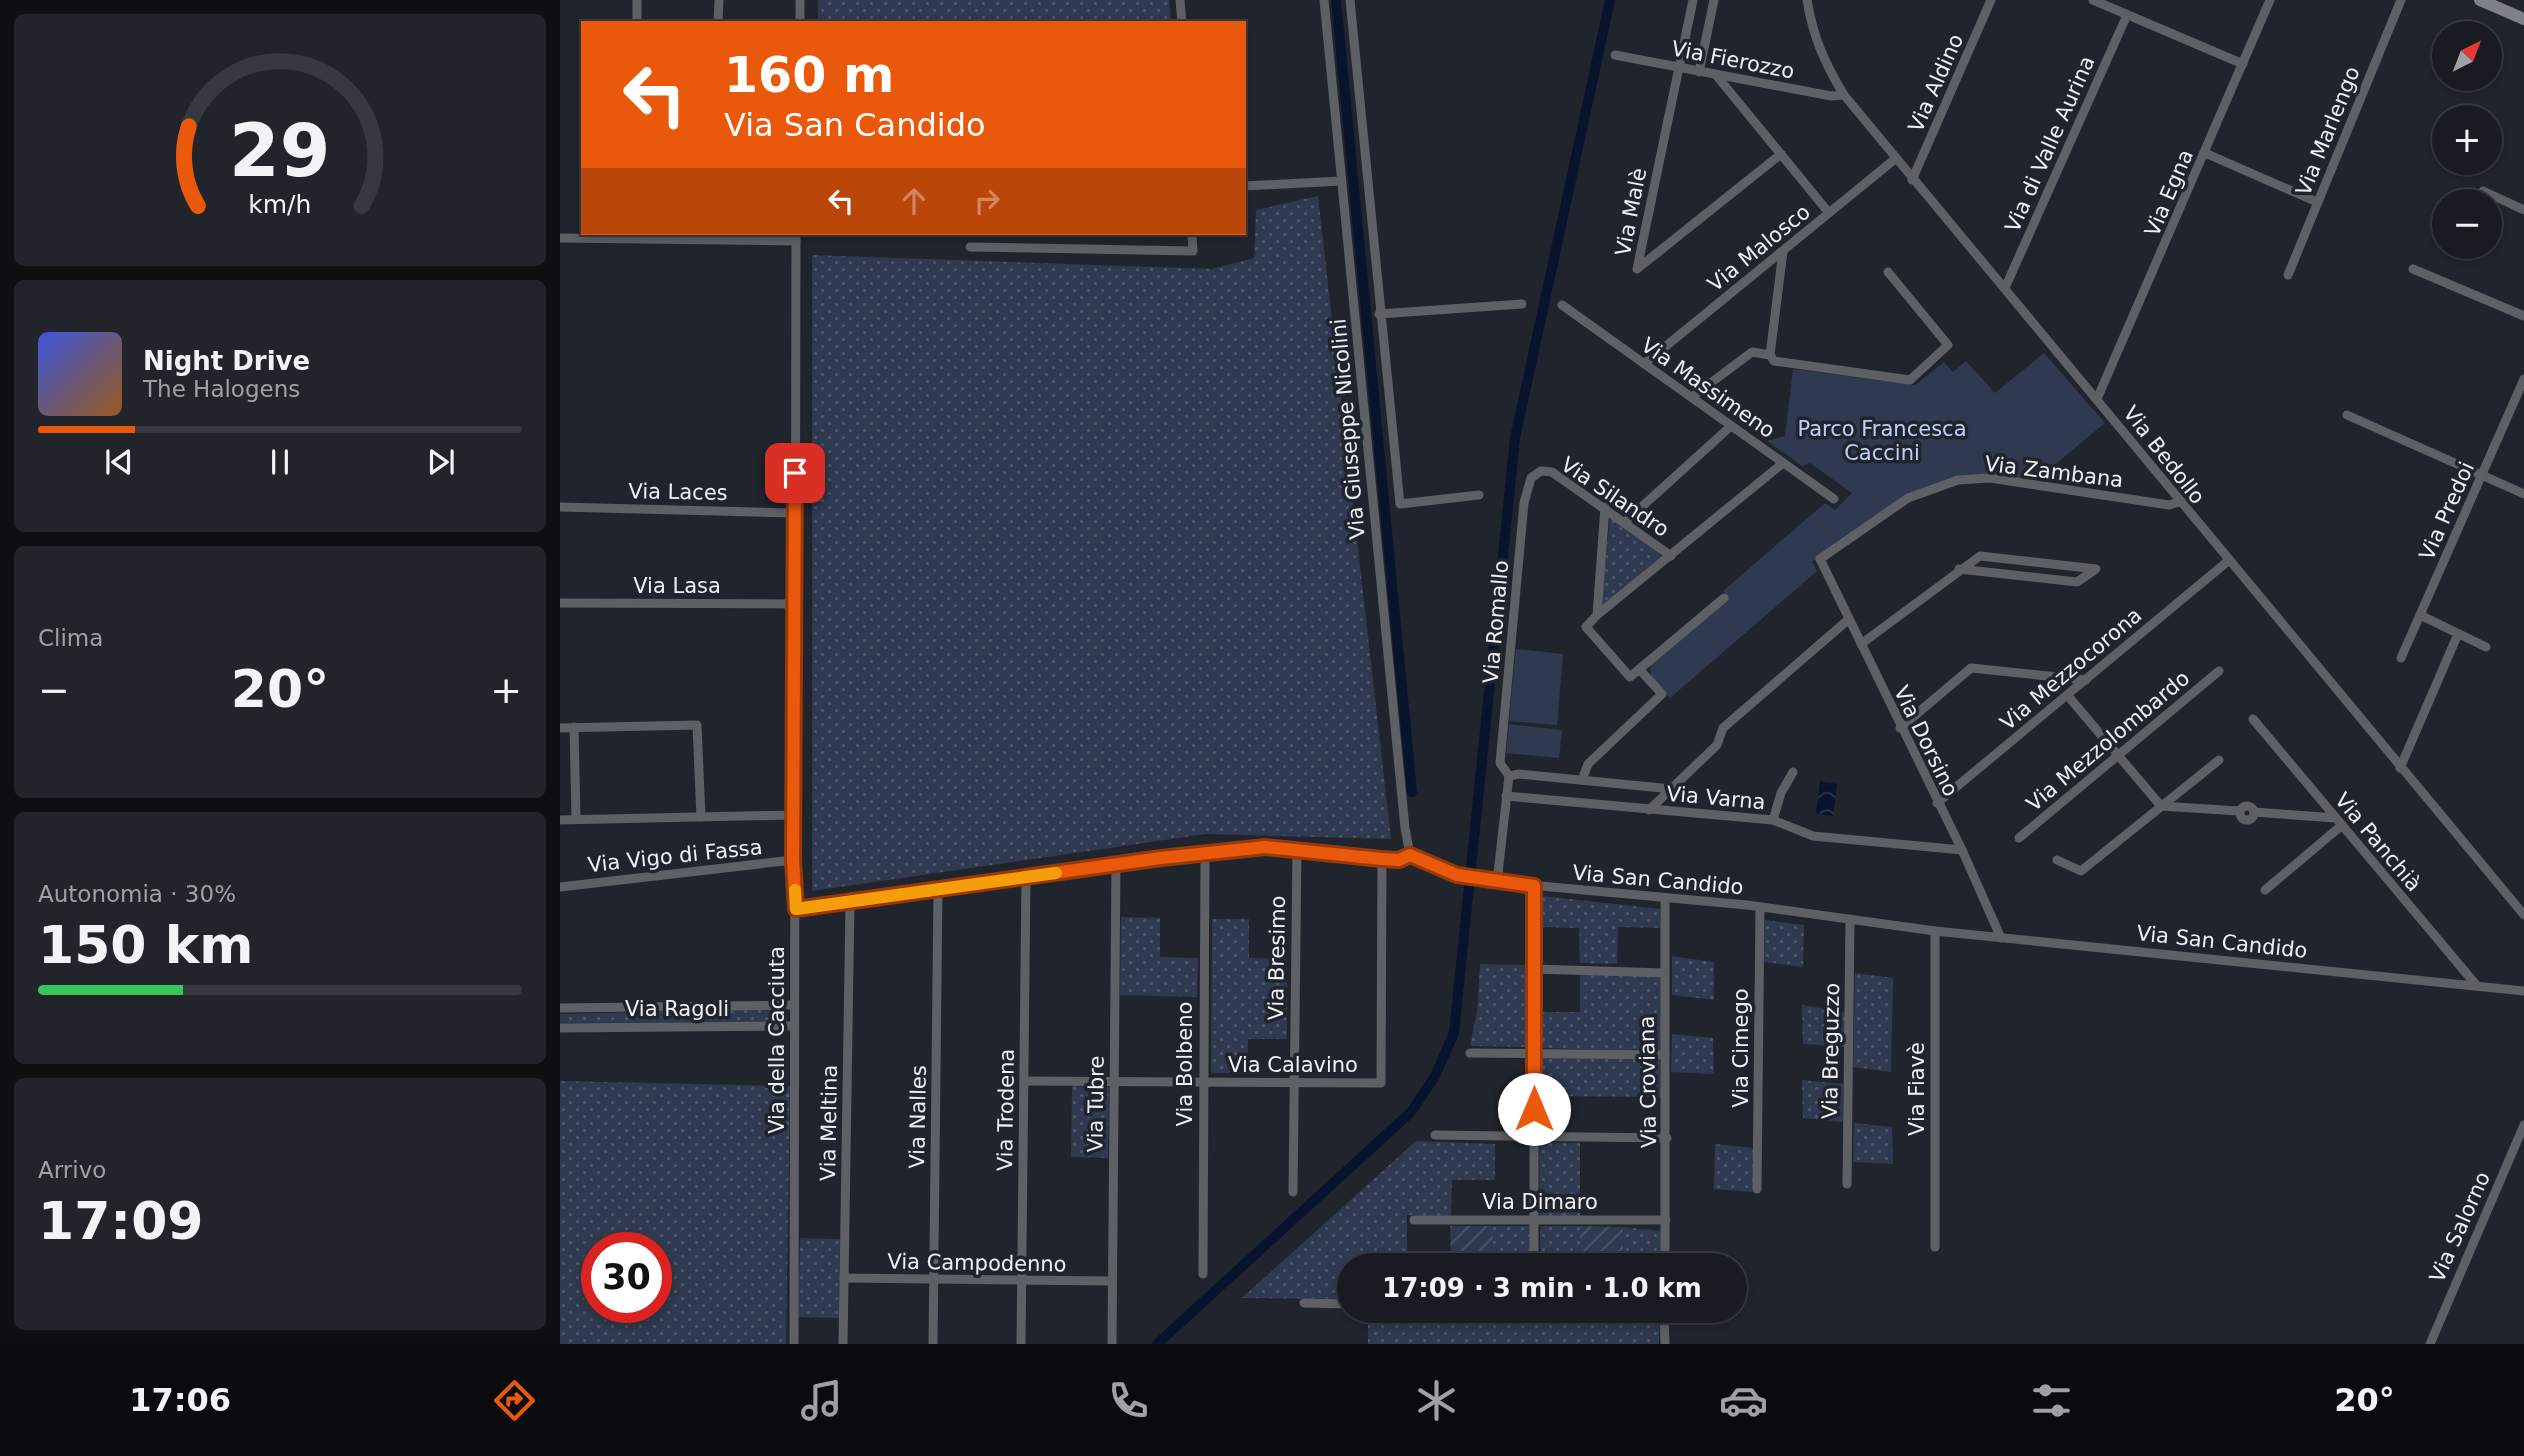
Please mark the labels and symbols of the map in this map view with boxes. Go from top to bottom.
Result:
north arrow [2432,21,2502,91]
street label: Via Aldino [1904,30,1968,136]
street label: Via Fierozzo [1670,36,1796,84]
street label: Via di Valle Aurina [2000,52,2100,236]
street label: Via Marlengo [2291,63,2365,199]
street label: Via Egna [2140,146,2198,240]
street label: Via Malè [1611,166,1651,258]
street label: Via Malosco [1703,200,1815,296]
street label: Via Giuseppe Nicolini [1326,318,1370,540]
street label: Via Massimeno [1637,333,1779,443]
street label: Via Bedollo [2118,401,2210,509]
park label: Parco Francesca Caccini [1797,417,1967,465]
pin [765,443,825,503]
street label: Via Silandro [1557,452,1673,542]
street label: Via Zambana [1983,452,2125,492]
street label: Via Predoi [2415,458,2479,564]
street label: Via Laces [628,479,728,505]
street label: Via Romallo [1479,559,1513,685]
street label: Via Lasa [633,574,721,598]
street label: Via Mezzocorona [1996,603,2146,735]
street label: Via Mezzolombardo [2022,666,2194,816]
street label: Via Dorsino [1889,682,1963,800]
street label: Via Varna [1665,782,1767,814]
street label: Via Panchià [2330,788,2426,896]
street label: Via Vigo di Fassa [586,835,764,877]
street label: Via San Candido [1571,861,1745,899]
street label: Via Bresimo [1264,895,1290,1021]
street label: Via San Candido [2135,921,2309,963]
street label: Via della Cacciuta [765,946,789,1134]
street label: Via Breguzzo [1818,983,1844,1119]
street label: Via Cimego [1729,988,1753,1108]
street label: Via Ragoli [625,997,729,1021]
street label: Via Bolbeno [1173,1002,1197,1126]
street label: Via Croviana [1635,1016,1661,1148]
street label: Via Fiavè [1905,1042,1929,1136]
street label: Via Trodena [993,1049,1019,1171]
street label: Via Calavino [1228,1053,1358,1077]
street label: Via Tubre [1083,1055,1109,1153]
street label: Via Meltina [816,1065,842,1181]
street label: Via Nalles [905,1065,931,1169]
position arrow [1497,1072,1571,1146]
street label: Via Salorno [2425,1168,2495,1286]
street label: Via Dimaro [1482,1190,1598,1214]
speed limit sign: 30 [581,1232,672,1323]
street label: Via Campodenno [887,1249,1067,1277]

